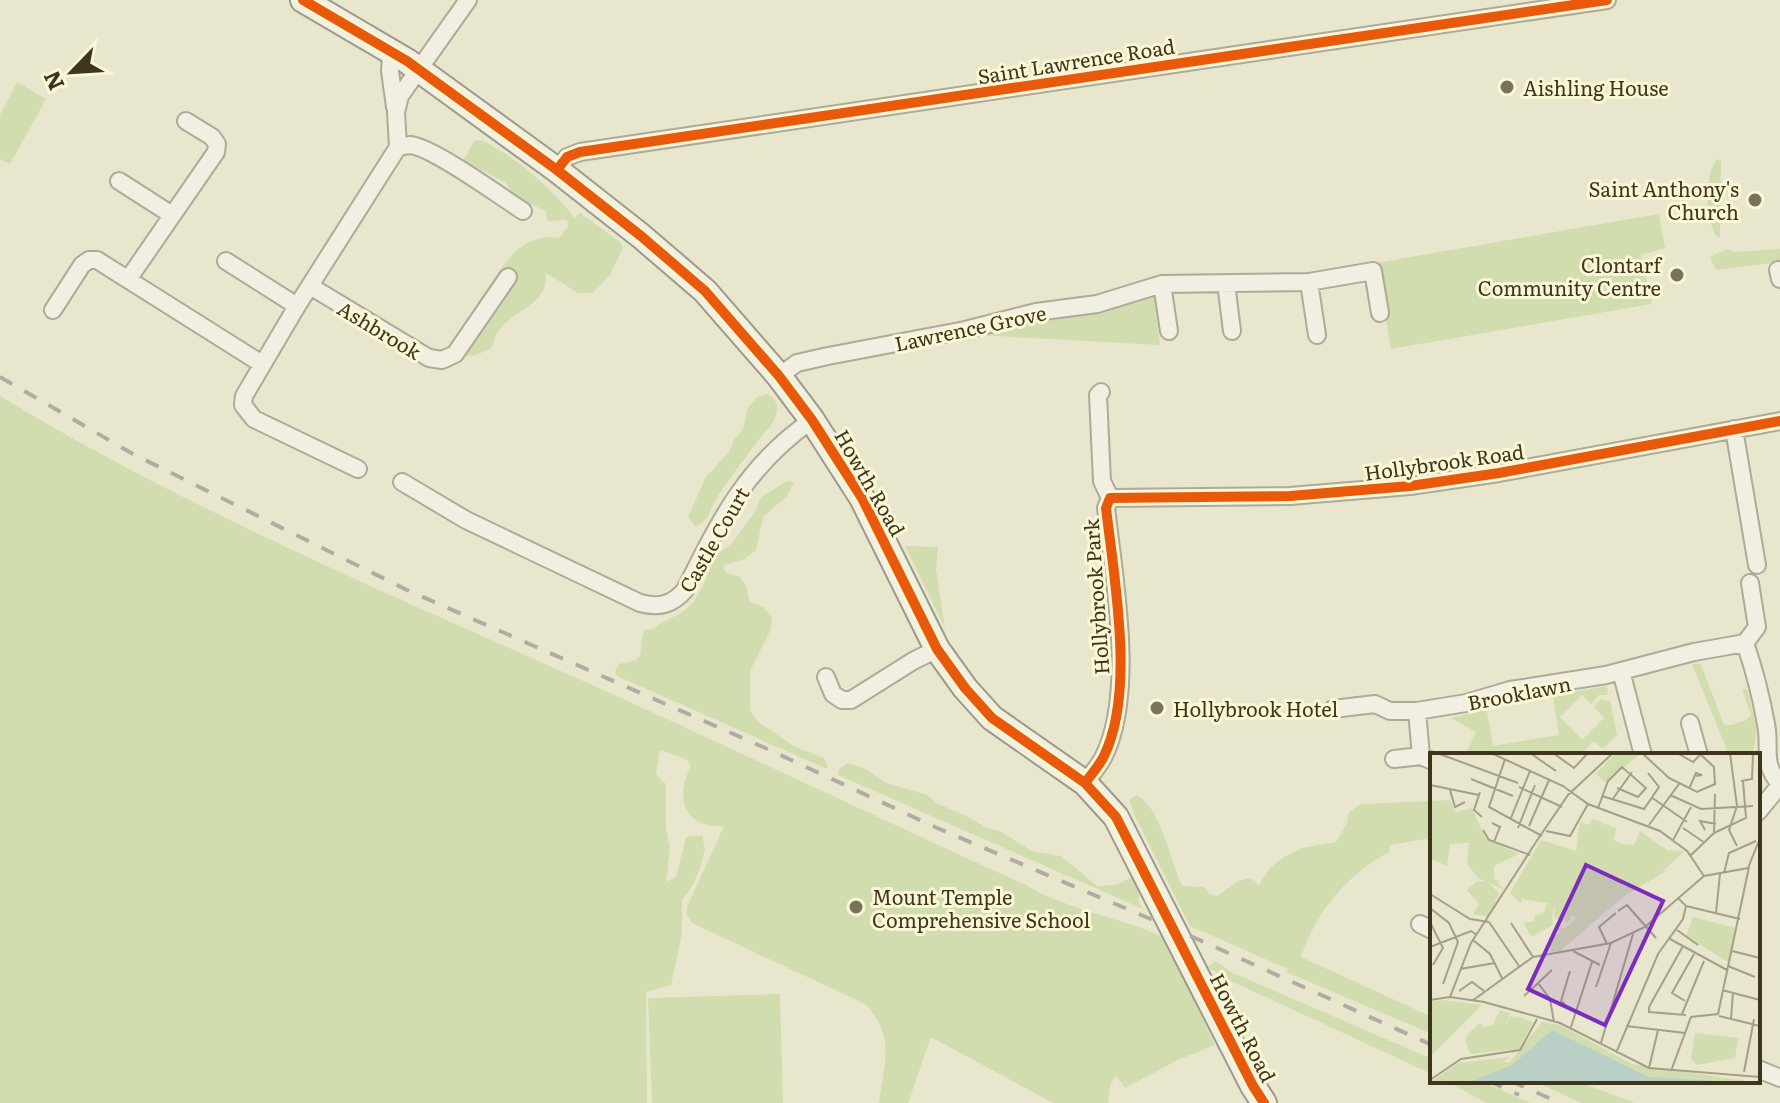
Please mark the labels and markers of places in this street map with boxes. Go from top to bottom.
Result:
place label: Aishling House [1523,72,1669,102]
marker: Aishling House [1498,78,1516,96]
place label: Saint Anthony's Church [1589,173,1739,226]
marker: Saint Anthony's Church [1746,191,1764,209]
place label: Clontarf Community Centre [1478,249,1663,302]
marker: Clontarf Community Centre [1668,266,1686,284]
place label: Hollybrook Hotel [1173,693,1338,723]
marker: Hollybrook Hotel [1148,699,1166,717]
place label: Mount Temple Comprehensive School [872,881,1090,934]
marker: Mount Temple Comprehensive School [847,898,865,916]

